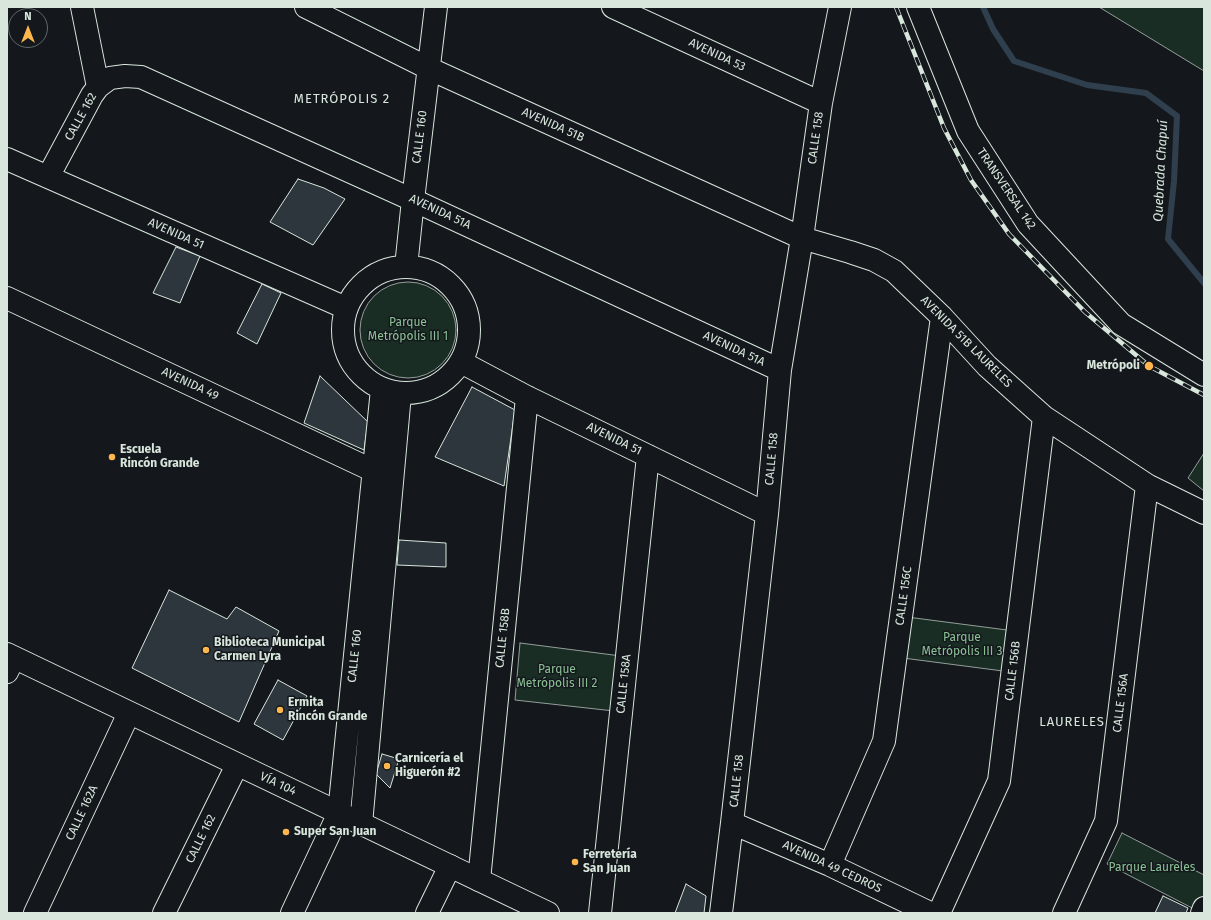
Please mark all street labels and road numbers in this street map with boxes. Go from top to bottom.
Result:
street label: AVENIDA 53 [686,36,748,74]
street label: CALLE 162 [62,91,100,143]
street label: AVENIDA 51B [519,105,587,145]
street label: CALLE 160 [410,110,430,164]
street label: CALLE 158 [805,111,827,165]
street label: TRANSVERSAL 142 [973,146,1039,232]
street label: AVENIDA 51A [407,191,473,233]
street label: AVENIDA 51 [146,215,206,253]
street label: AVENIDA 51B LAURELES [917,293,1015,391]
street label: AVENIDA 51A [701,328,767,370]
street label: AVENIDA 49 [159,364,221,404]
street label: AVENIDA 51 [584,419,644,459]
street label: CALLE 158 [763,432,781,486]
street label: CALLE 156C [893,566,915,626]
street label: CALLE 158B [493,607,513,669]
street label: CALLE 160 [345,629,365,683]
street label: CALLE 156B [1002,640,1024,702]
street label: CALLE 158A [614,653,634,715]
street label: CALLE 156A [1110,673,1132,733]
street label: CALLE 158 [727,754,747,808]
street label: VÍA 104 [257,769,299,799]
street label: CALLE 162A [63,783,101,843]
street label: CALLE 162 [183,812,219,866]
street label: AVENIDA 49 CEDROS [780,838,884,896]

